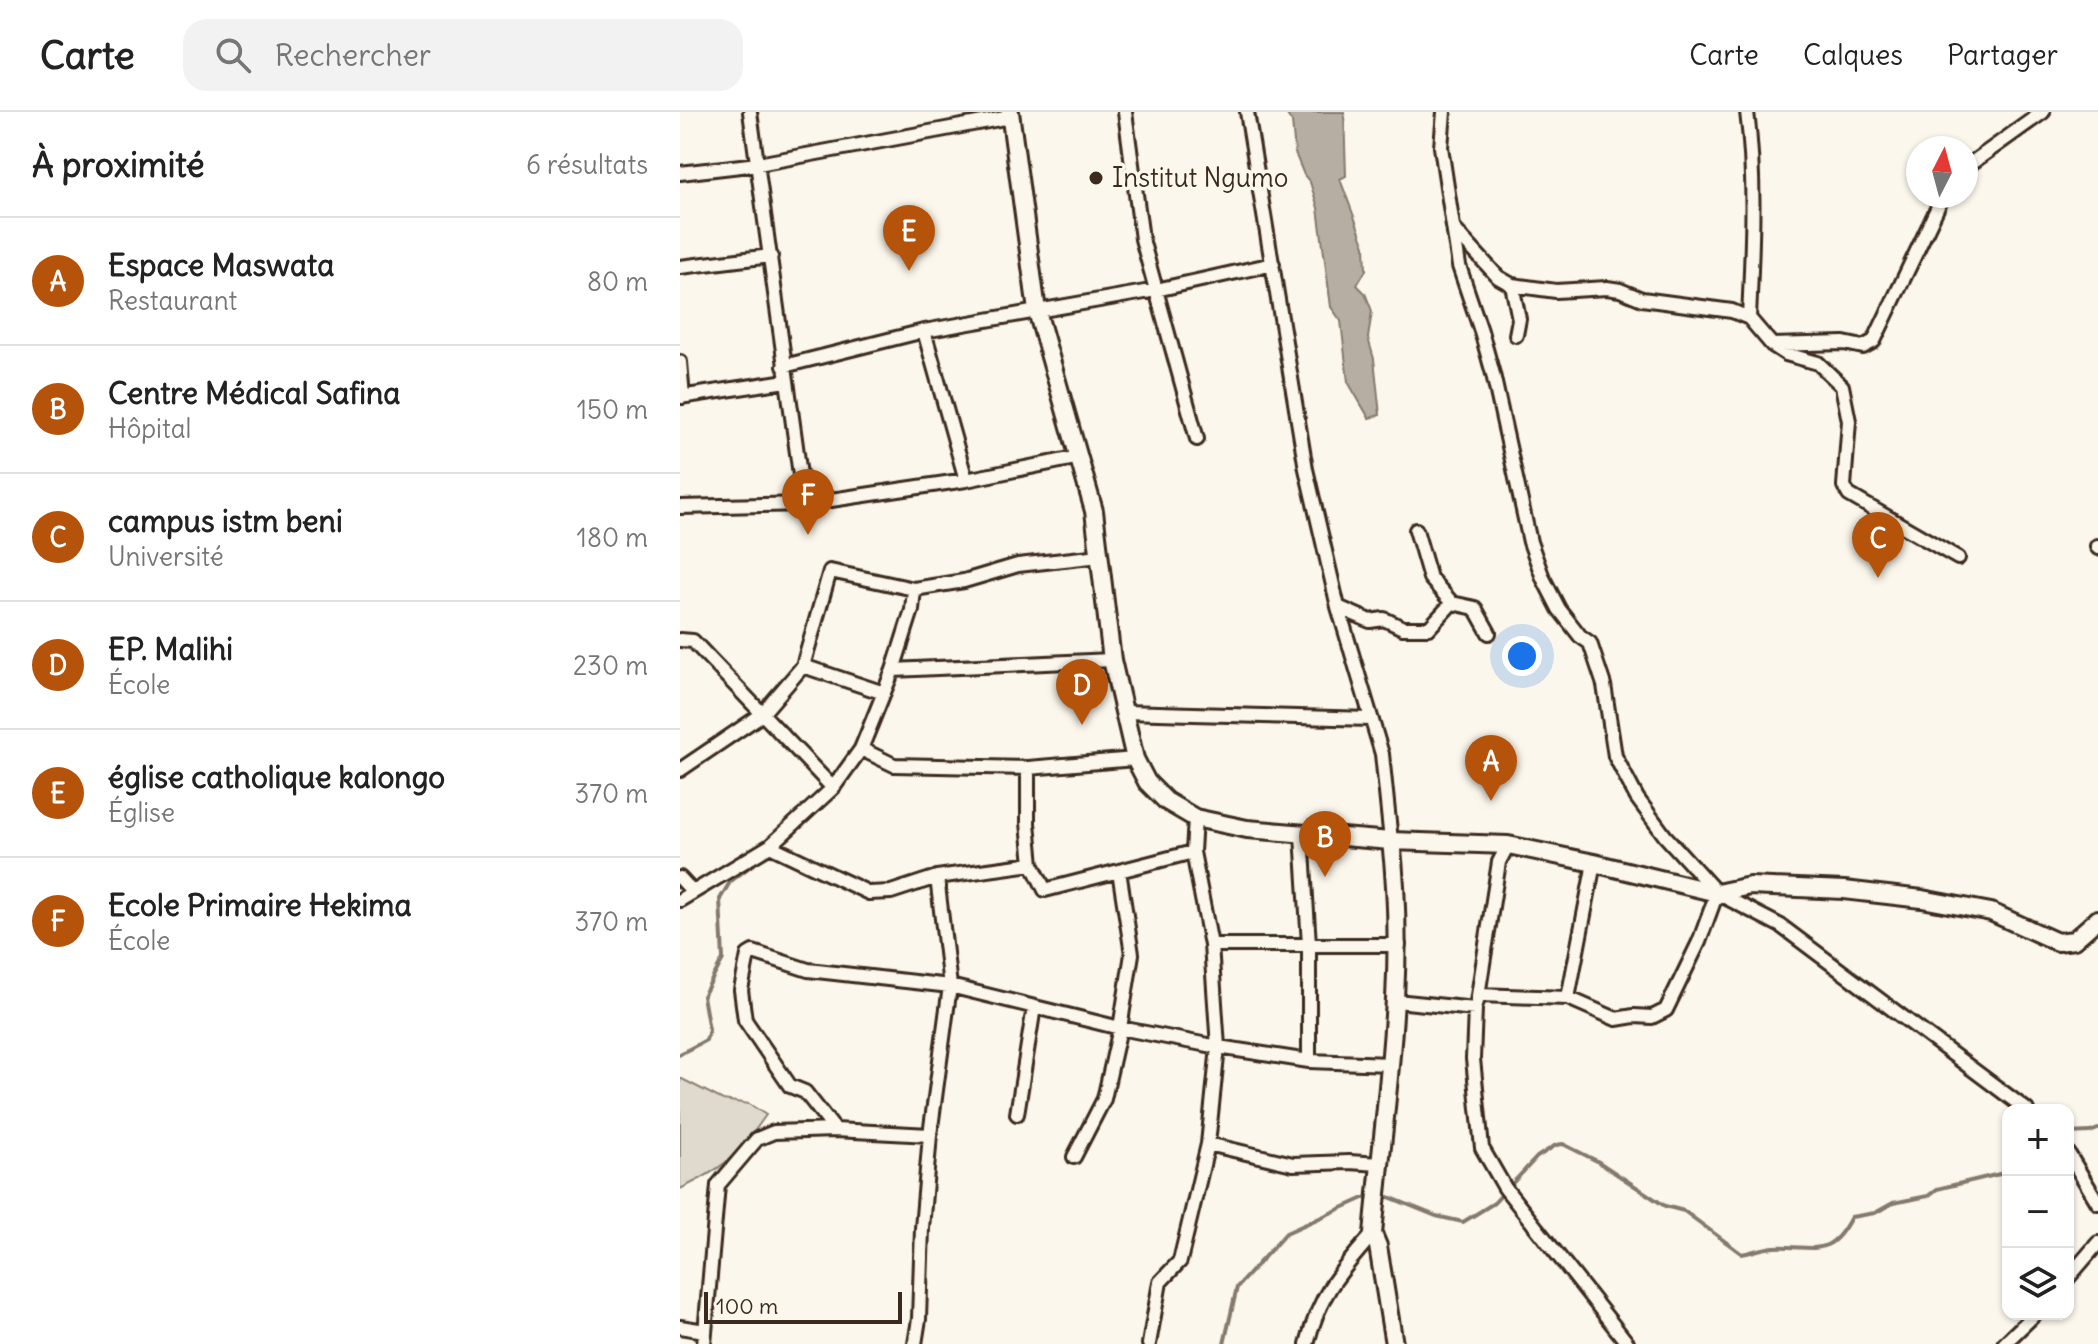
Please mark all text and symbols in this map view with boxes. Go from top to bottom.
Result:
search box [183,19,743,91]
text: Carte [40,32,135,79]
icon: search [211,33,255,77]
text: Rechercher [275,36,431,74]
text: Carte [1689,37,1759,73]
text: Calques [1803,37,1903,73]
text: Partager [1947,37,2058,73]
north arrow [1906,136,1978,208]
text: À proximité [32,143,205,186]
text: 6 résultats [526,148,648,181]
place label: Institut Ngumo [1112,161,1288,194]
marker: Institut Ngumo [1087,169,1105,187]
pin: E [883,205,935,271]
text: Espace Maswata [108,246,334,284]
text: A [50,265,66,298]
text: 80 m [587,265,648,298]
text: Restaurant [108,284,237,317]
text: Centre Médical Safina [108,374,401,412]
text: B [49,393,67,426]
text: 150 m [577,393,648,426]
text: Hôpital [108,412,191,445]
pin: F [782,469,834,535]
text: campus istm beni [108,502,343,540]
pin: C [1852,512,1904,578]
text: C [49,521,67,554]
text: 180 m [577,521,648,554]
text: Université [108,540,224,573]
text: EP. Malihi [108,630,233,668]
your location [1502,636,1542,676]
text: D [49,649,67,682]
text: 230 m [573,649,648,682]
pin: D [1056,659,1108,725]
text: École [108,668,170,701]
pin: A [1465,735,1517,801]
text: église catholique kalongo [108,758,445,796]
text: E [50,777,66,810]
text: 370 m [574,777,648,810]
text: Église [108,796,175,829]
pin: B [1299,811,1351,877]
text: Ecole Primaire Hekima [108,886,412,924]
text: F [51,905,65,938]
text: 370 m [574,905,648,938]
text: École [108,924,170,957]
map controls [2002,1104,2074,1320]
button: + [2002,1104,2074,1176]
button: − [2002,1176,2074,1248]
button: layers [2002,1248,2074,1320]
scale bar [704,1288,902,1324]
text: 100 m [716,1292,778,1320]

